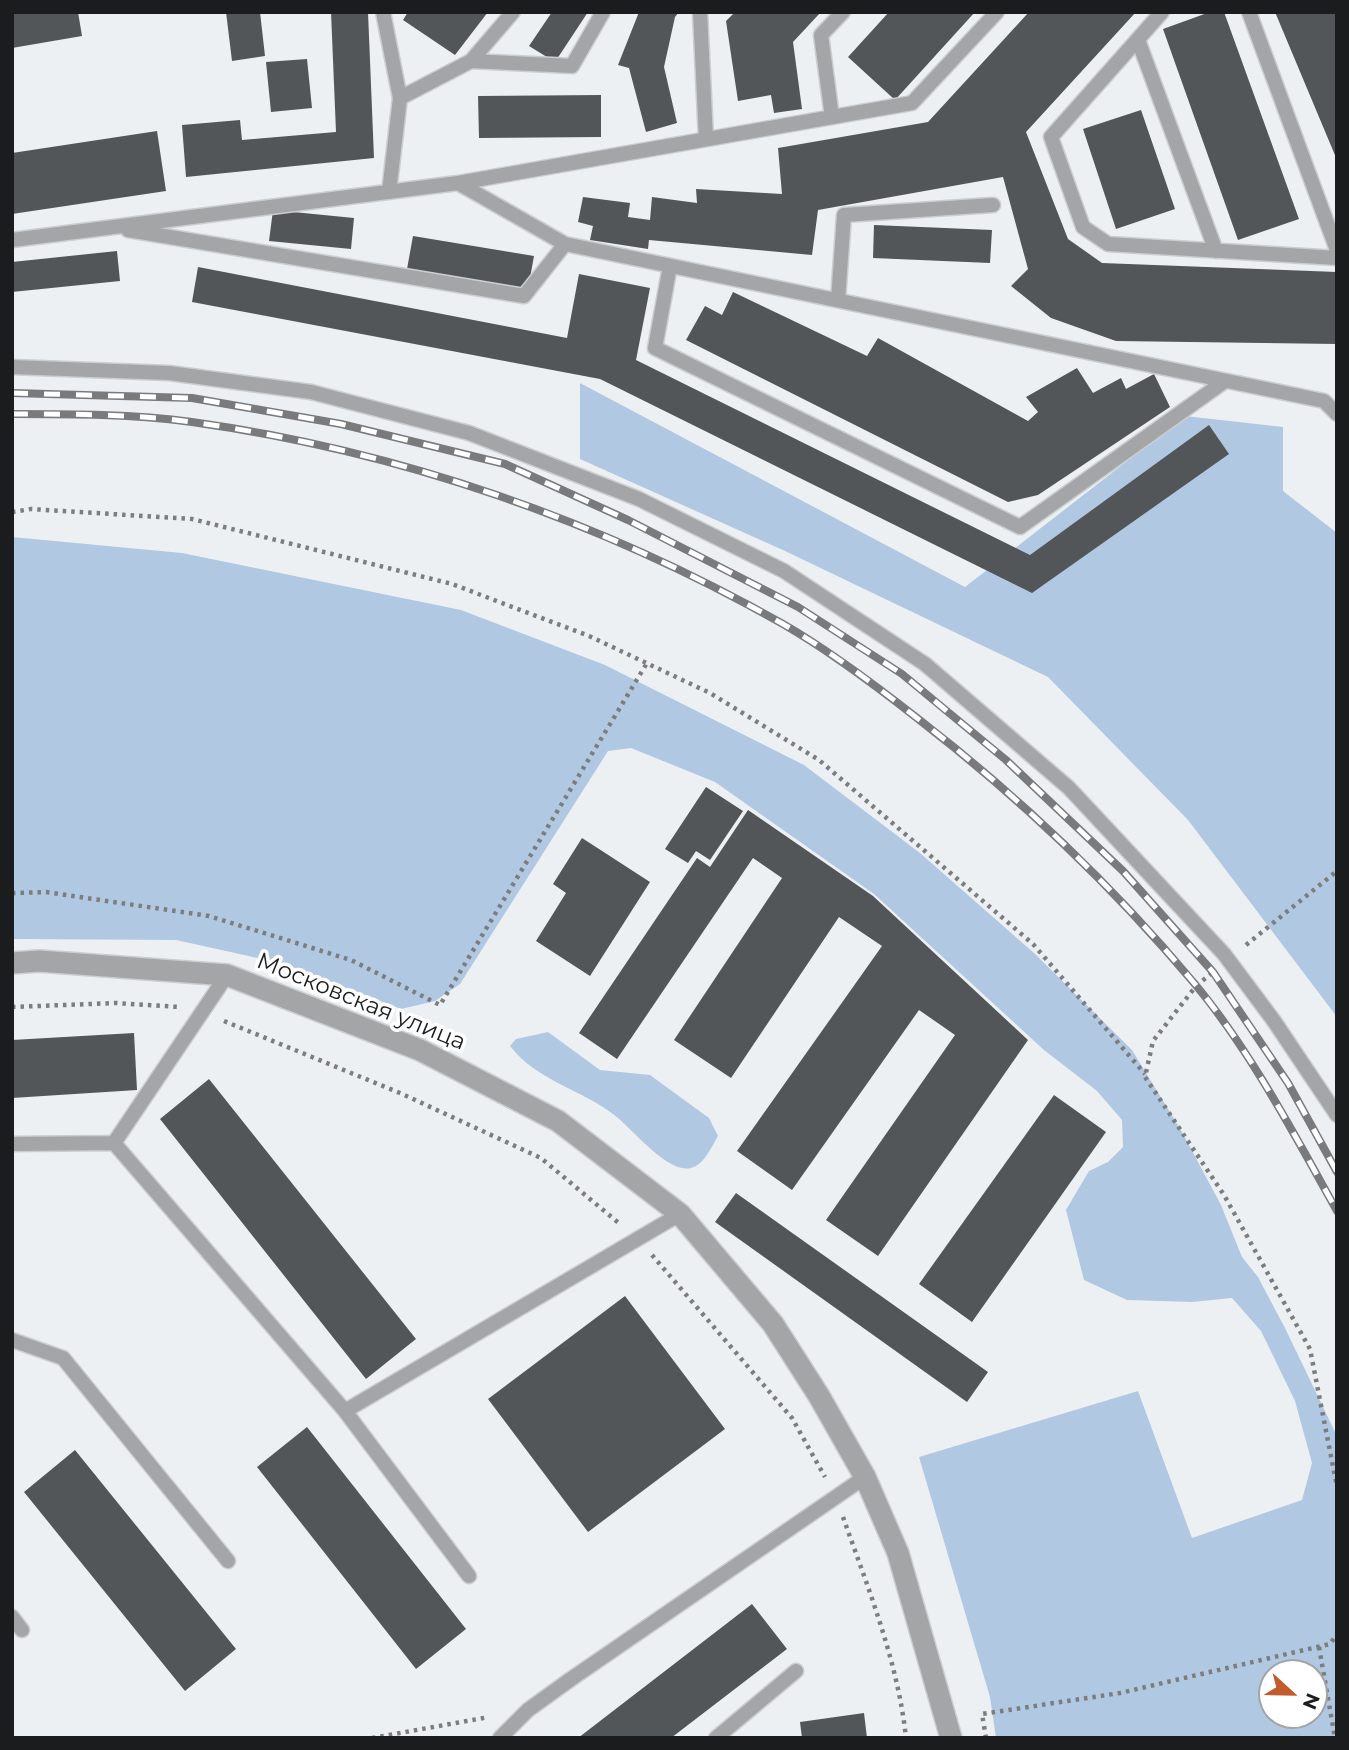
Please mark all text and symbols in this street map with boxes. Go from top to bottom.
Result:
street label: Московская улица [253,948,469,1056]
north arrow [1258,1659,1328,1729]
text: N [1298,1690,1325,1713]

